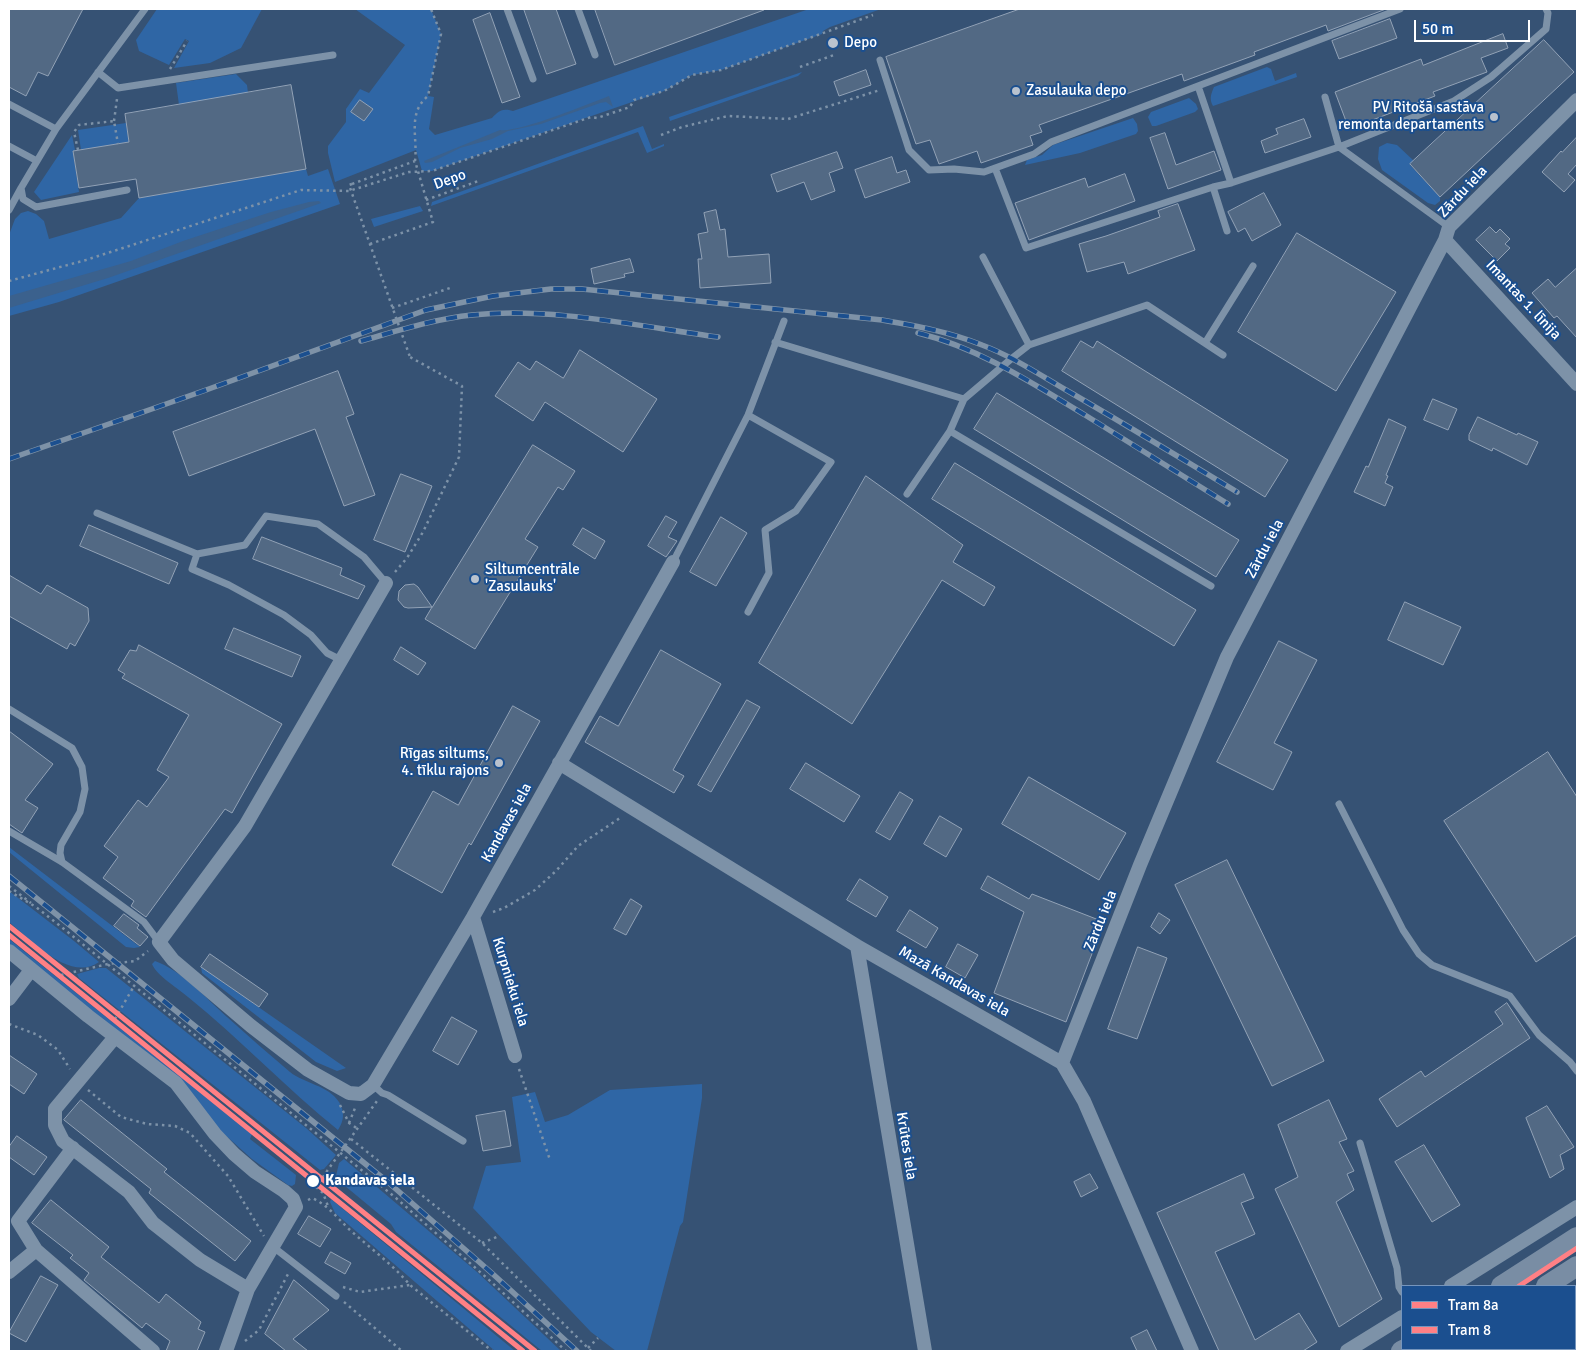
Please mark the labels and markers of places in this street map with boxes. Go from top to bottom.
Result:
place label: Depo [844,34,877,52]
marker: Depo [826,36,840,50]
place label: Zasulauka depo [1026,82,1126,100]
marker: Zasulauka depo [1010,85,1022,97]
place label: PV Ritošā sastāva remonta departaments [1338,99,1484,134]
marker: PV Ritošā sastāva remonta departaments [1488,111,1500,123]
place label: Siltumcentrāle 'Zasulauks' [485,561,580,596]
marker: Siltumcentrāle 'Zasulauks' [469,573,481,585]
place label: Rīgas siltums, 4. tīklu rajons [400,745,489,780]
marker: Rīgas siltums, 4. tīklu rajons [493,757,505,769]
place label: Kandavas iela [325,1172,415,1190]
marker: Kandavas iela [305,1173,321,1189]

